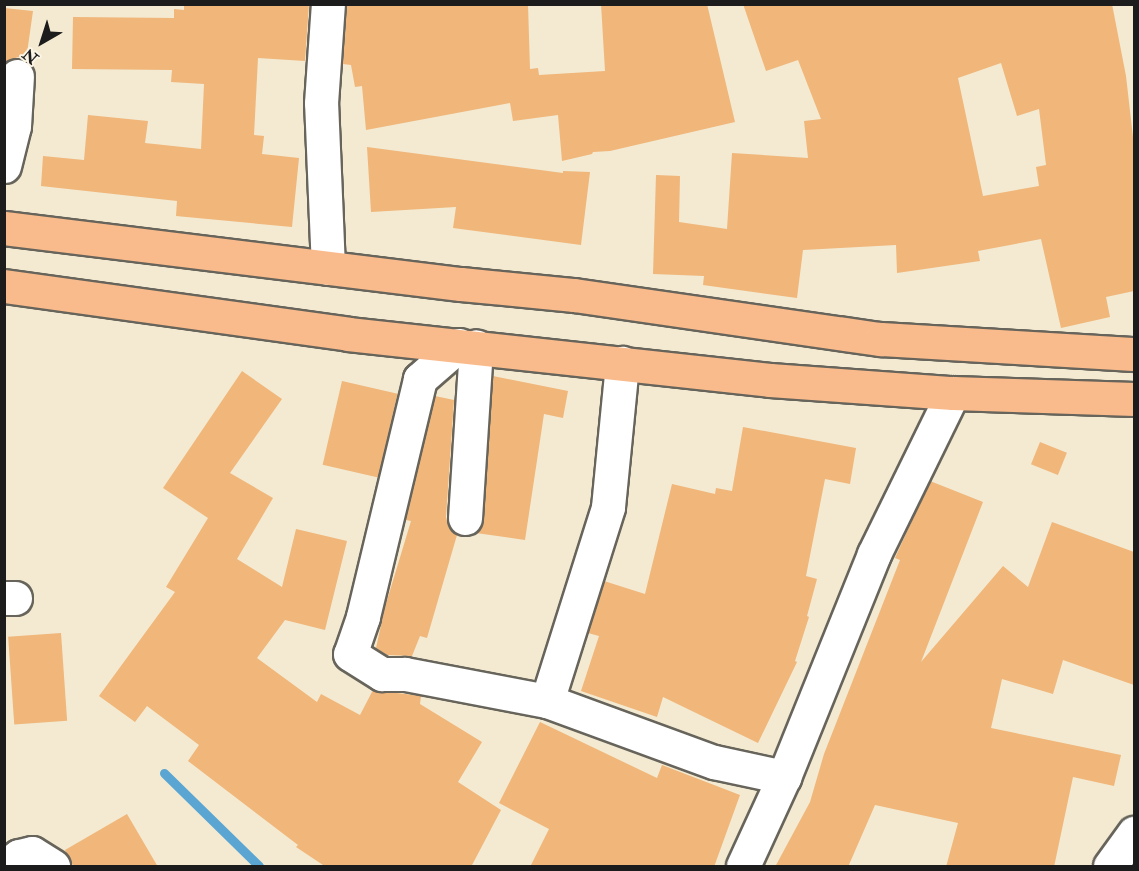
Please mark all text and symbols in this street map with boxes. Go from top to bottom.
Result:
north arrow [12,12,72,72]
text: N [19,44,43,68]

